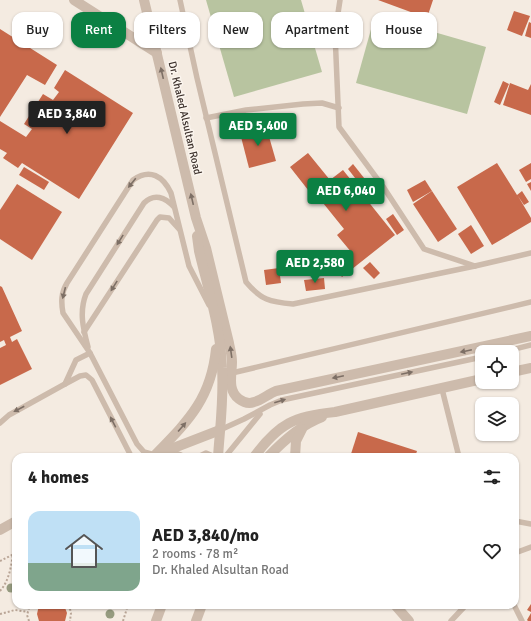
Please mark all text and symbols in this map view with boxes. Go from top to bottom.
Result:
chip: Buy [12,12,63,48]
chip: Rent [71,12,126,48]
chip: Filters [134,12,200,48]
chip: New [208,12,263,48]
chip: Apartment [271,12,363,48]
chip: House [371,12,437,48]
street label: Dr. Khaled Alsultan Road [166,60,204,176]
one-way arrow [158,66,164,79]
pin: AED 3,840 [21,101,113,135]
text: AED 3,840 [37,106,97,122]
pin: AED 5,400 [212,113,304,147]
text: AED 5,400 [228,118,288,134]
one-way arrow [128,178,137,189]
pin: AED 6,040 [300,178,392,212]
text: AED 6,040 [316,183,376,199]
one-way arrow [188,193,194,205]
one-way arrow [117,234,124,245]
pin: AED 2,580 [269,250,361,284]
text: AED 2,580 [285,255,345,271]
one-way arrow [110,280,118,291]
one-way arrow [60,286,66,299]
map controls [475,345,519,441]
button: locate [475,345,519,389]
one-way arrow [228,346,234,358]
one-way arrow [459,348,472,354]
one-way arrow [401,369,413,375]
one-way arrow [332,375,344,381]
button: layers [475,397,519,441]
one-way arrow [275,398,287,404]
one-way arrow [14,406,25,412]
one-way arrow [110,416,116,428]
one-way arrow [177,422,186,432]
icon: filters [481,466,503,488]
text: 4 homes [28,467,89,488]
text: AED 3,840/mo [152,525,259,546]
icon: home [60,527,108,575]
icon: heart [481,540,503,562]
text: 2 rooms · 78 m² [152,546,238,562]
text: Dr. Khaled Alsultan Road [152,562,289,578]

